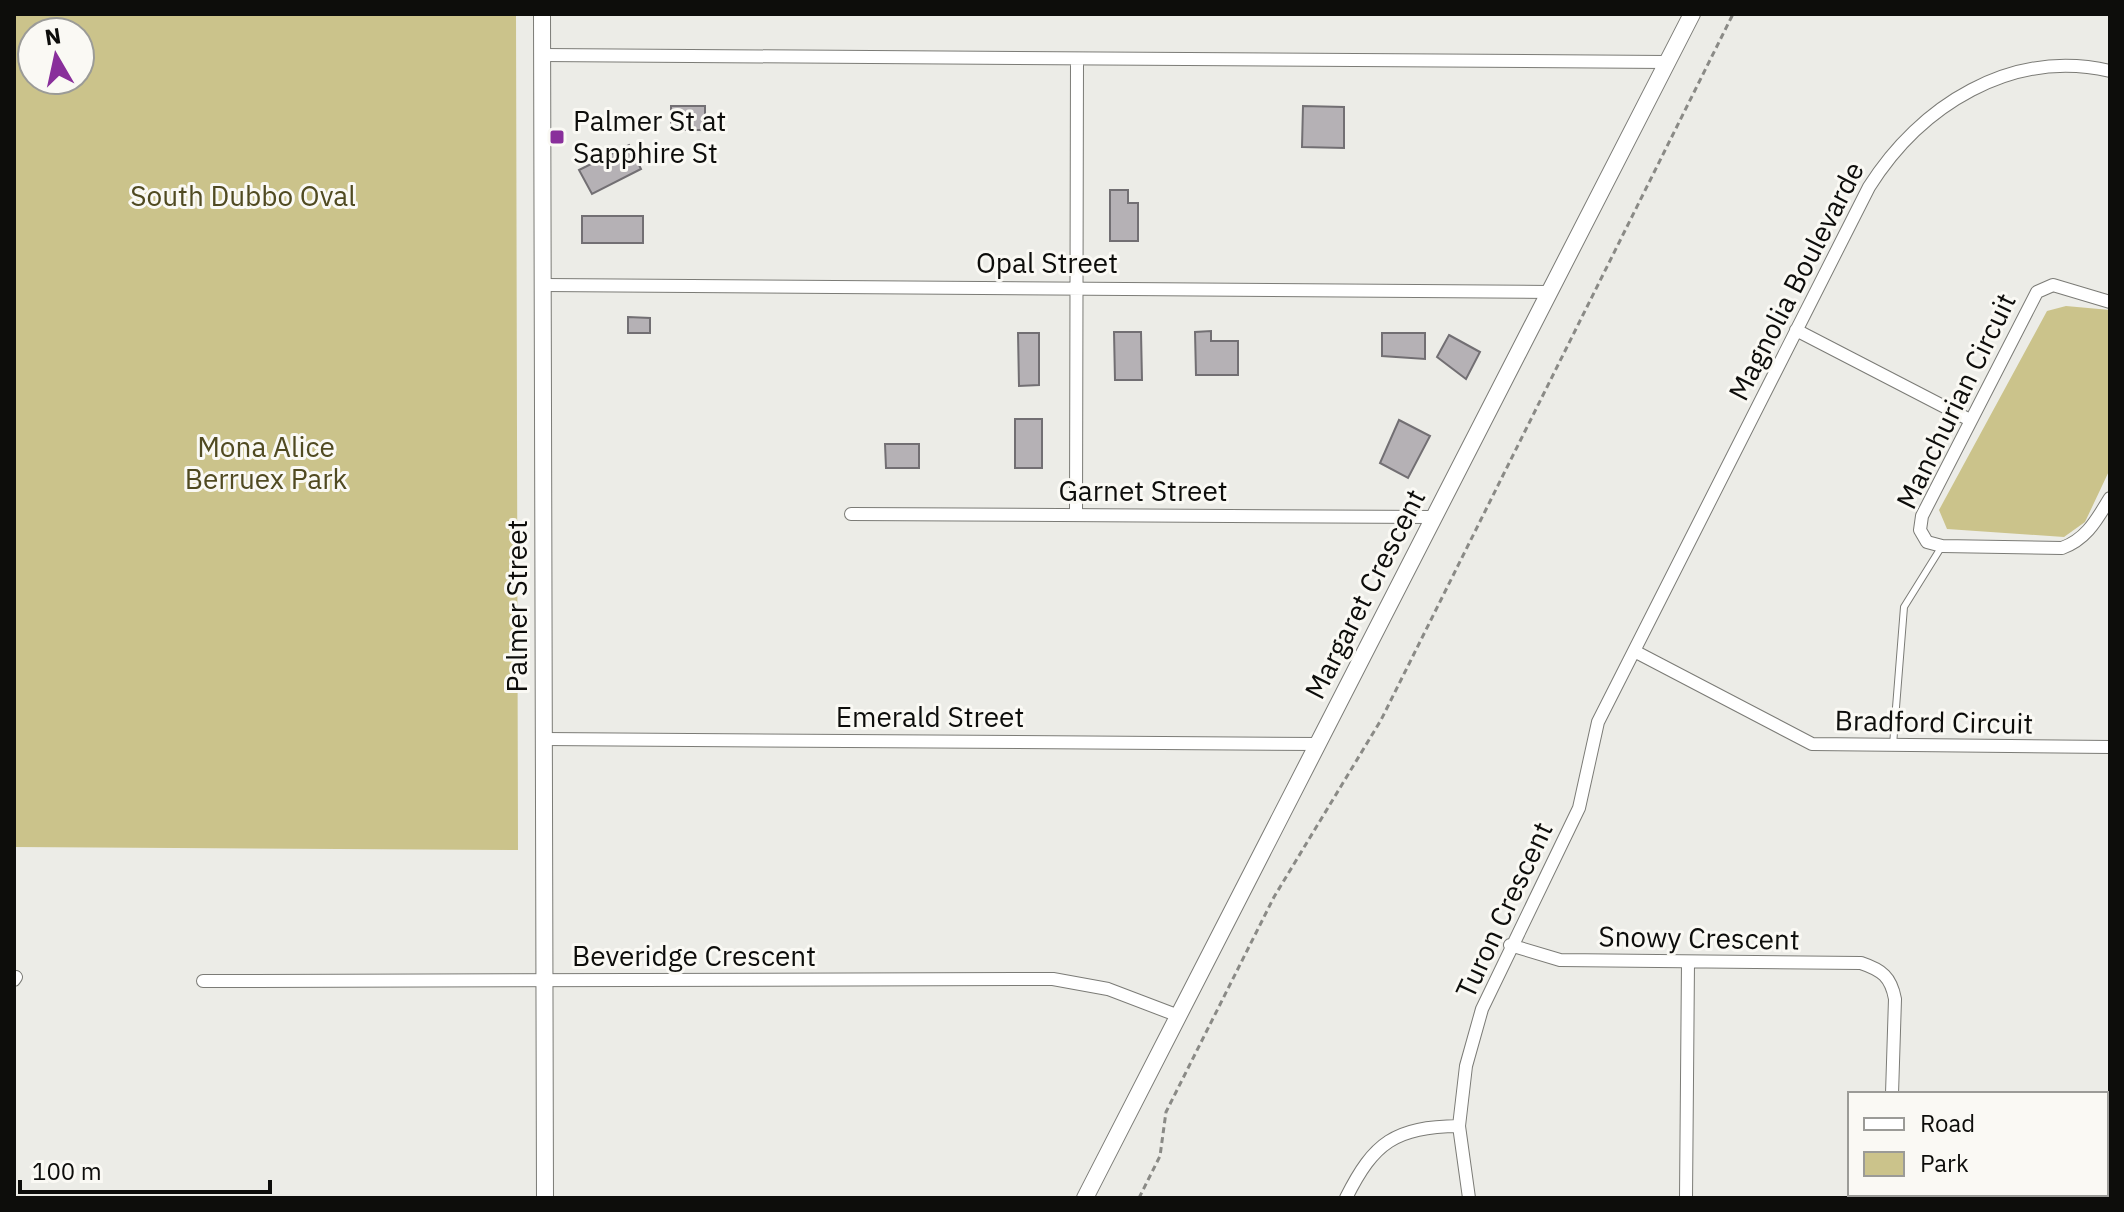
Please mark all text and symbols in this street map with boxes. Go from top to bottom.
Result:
north arrow [16,16,96,96]
text: N [43,20,63,51]
place label: Palmer St at Sapphire St [573,102,726,171]
marker: Palmer St at Sapphire St [548,128,566,146]
street label: Magnolia Boulevarde [1719,155,1872,406]
park label: South Dubbo Oval [130,177,356,214]
street label: Opal Street [976,244,1118,281]
street label: Manchurian Circuit [1887,287,2024,515]
park label: Mona Alice Berruex Park [185,428,348,497]
street label: Garnet Street [1058,472,1228,509]
street label: Margaret Crescent [1296,483,1433,705]
street label: Palmer Street [498,520,535,692]
street label: Emerald Street [836,698,1024,735]
street label: Bradford Circuit [1834,701,2034,742]
street label: Turon Crescent [1447,816,1561,1004]
street label: Snowy Crescent [1598,917,1800,958]
street label: Beveridge Crescent [572,937,816,974]
legend [1848,1092,2108,1196]
text: Road [1920,1107,1975,1139]
scale bar [20,1144,270,1194]
text: Park [1920,1147,1969,1179]
text: 100 m [32,1155,102,1187]

